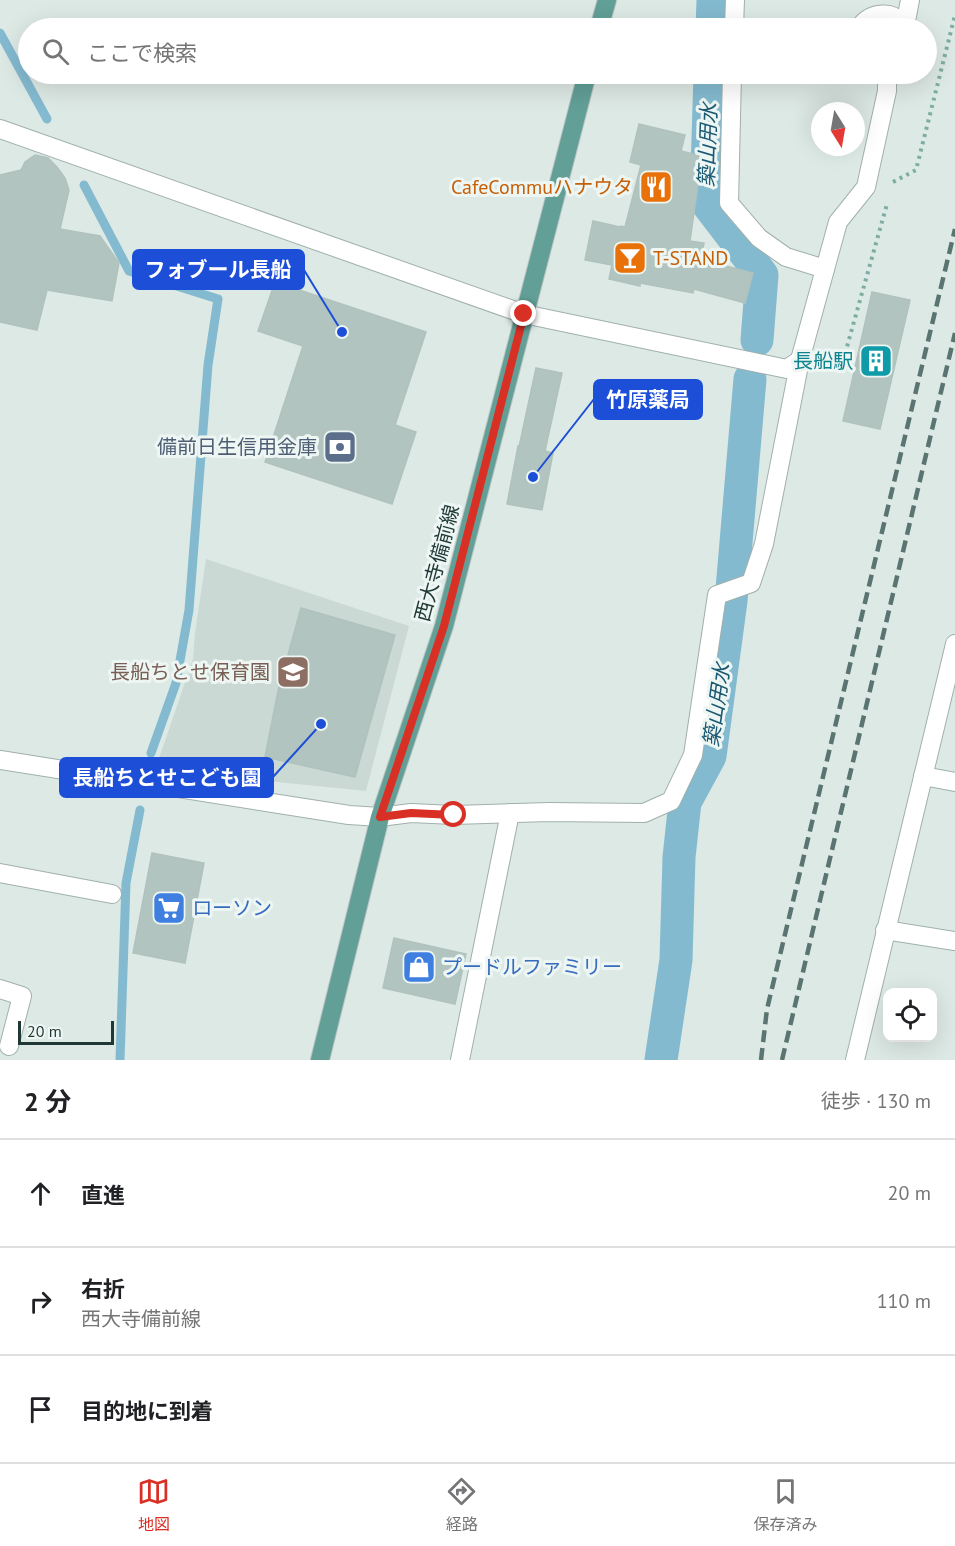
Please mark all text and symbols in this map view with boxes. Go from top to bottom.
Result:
search box [18,18,937,84]
icon: search [39,35,72,68]
text: ここで検索 [87,39,197,67]
water label: 築山用水 [693,101,723,187]
north arrow [811,102,865,156]
restaurant icon: CafeCommuハナウタ [638,169,674,205]
place label: CafeCommuハナウタ [451,174,633,200]
bar icon: T-STAND [612,240,648,276]
place label: T-STAND [653,245,728,271]
callout: フォブール長船 [133,250,304,289]
text: フォブール長船 [145,256,292,283]
route end [510,300,536,326]
building icon: 長船駅 [858,343,894,379]
place label: 長船駅 [793,348,853,374]
callout: 竹原薬局 [594,380,702,419]
text: 竹原薬局 [606,386,690,413]
bank icon: 備前日生信用金庫 [322,429,358,465]
place label: 備前日生信用金庫 [157,434,317,460]
street label: 西大寺備前線 [409,502,465,624]
school or university icon: 長船ちとせ保育園 [275,654,311,690]
place label: 長船ちとせ保育園 [110,659,270,685]
water label: 築山用水 [697,659,736,748]
callout: 長船ちとせこども園 [60,758,273,797]
text: 長船ちとせこども園 [73,764,262,791]
route start [440,801,466,827]
supermarket icon: ローソン [151,890,187,926]
place label: ローソン [192,895,272,921]
shop icon: プードルファミリー [401,949,437,985]
place label: プードルファミリー [442,954,622,980]
map controls [883,988,937,1042]
button: locate [883,988,937,1042]
scale bar [18,1018,114,1046]
text: 20 m [27,1021,62,1041]
text: 2 分 [24,1085,71,1118]
text: 徒歩 · 130 m [821,1088,931,1114]
icon: ahead [24,1177,57,1210]
text: 20 m [888,1180,931,1206]
text: 直進 [81,1181,125,1209]
text: 右折 [81,1275,125,1303]
icon: right [24,1285,57,1318]
text: 110 m [877,1288,931,1314]
text: 西大寺備前線 [81,1306,201,1332]
icon: arrive [24,1393,57,1426]
text: 目的地に到着 [81,1397,213,1425]
tab: 地図 [137,1475,170,1535]
tab: 経路 [445,1475,478,1535]
tab: 保存済み [753,1475,817,1535]

